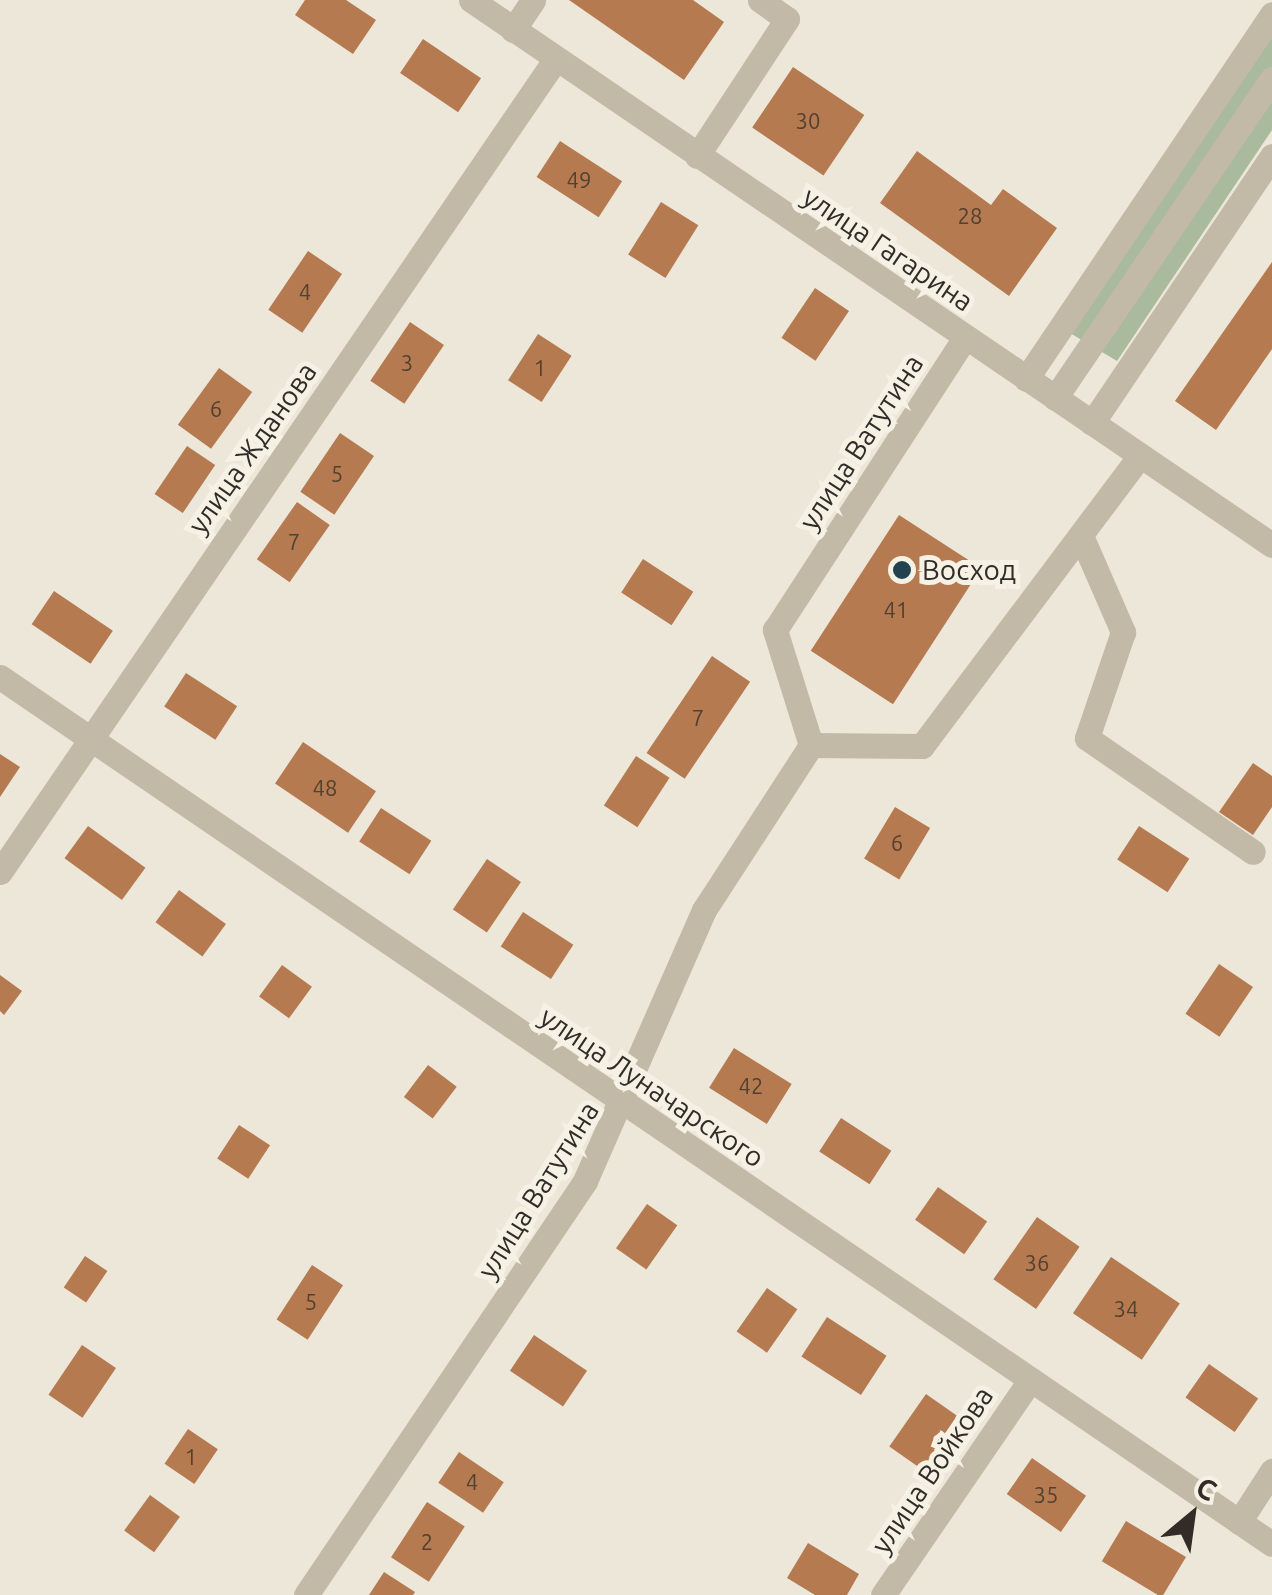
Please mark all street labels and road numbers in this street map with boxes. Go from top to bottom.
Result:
street label: улица Гагарина [796,180,980,318]
street label: улица Ватутина [792,348,930,536]
street label: улица Жданова [181,356,323,540]
street label: улица Луначарского [534,1000,770,1174]
street label: улица Ватутина [470,1095,606,1285]
street label: улица Войкова [864,1380,1000,1560]

